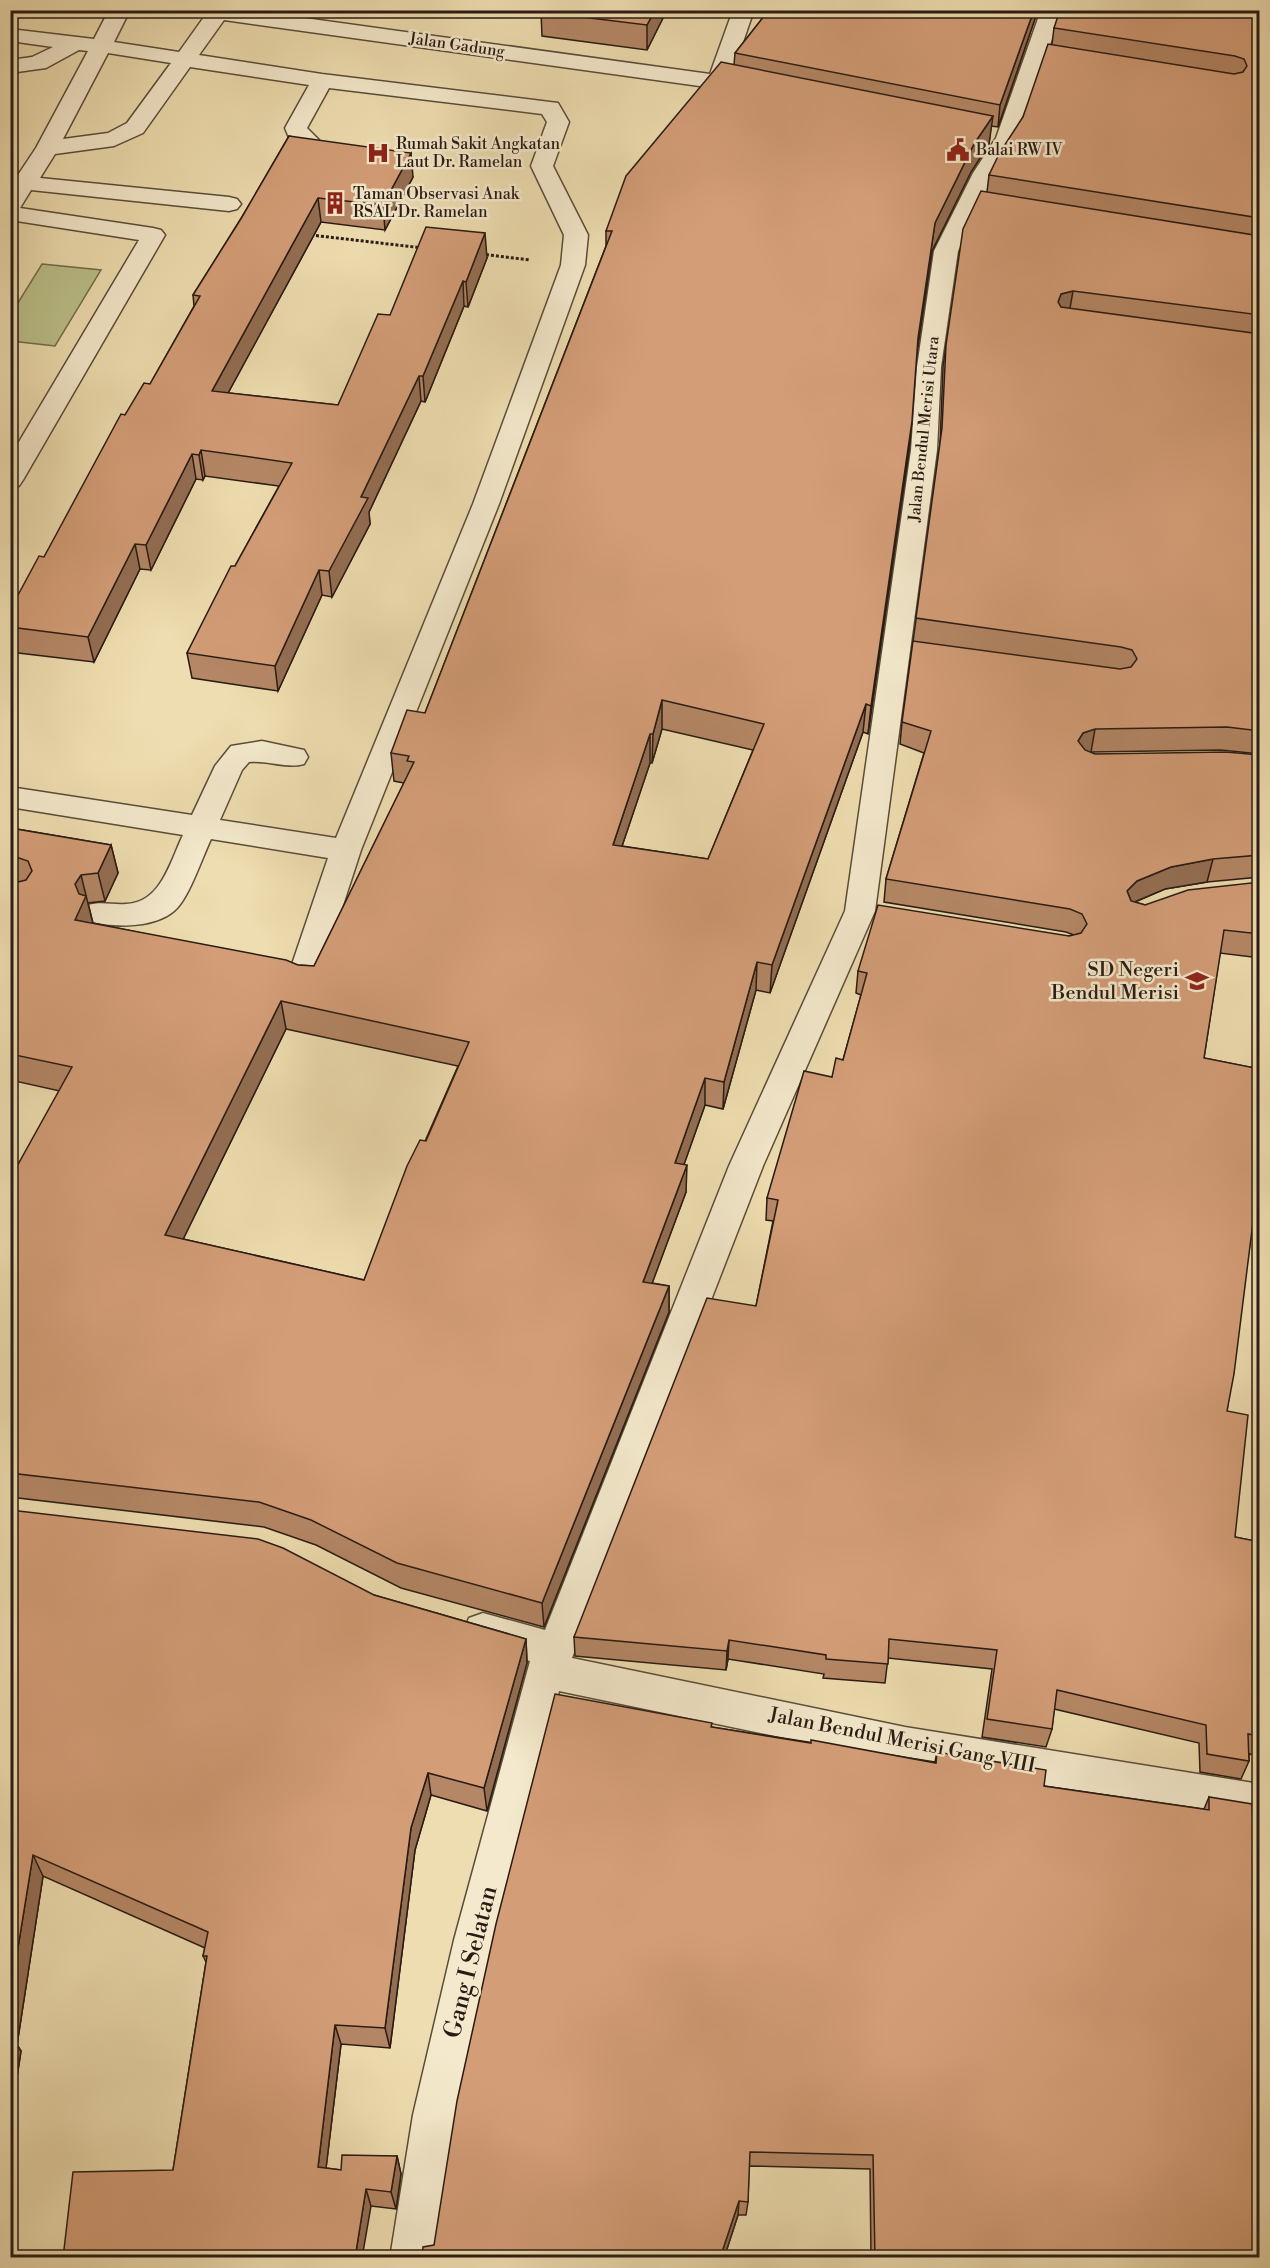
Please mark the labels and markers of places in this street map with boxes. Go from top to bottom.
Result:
place label: Rumah Sakit Angkatan Laut Dr. Ramelan [396,134,561,172]
public building icon: Balai RW IV [945,137,971,163]
hospital icon: Rumah Sakit Angkatan Laut Dr. Ramelan [365,140,391,166]
place label: Balai RW IV [975,140,1063,160]
place label: Taman Observasi Anak RSAL Dr. Ramelan [353,184,521,222]
building icon: Taman Observasi Anak RSAL Dr. Ramelan [322,190,348,216]
place label: SD Negeri Bendul Merisi [1050,958,1179,1006]
school or university icon: SD Negeri Bendul Merisi [1184,968,1210,994]

